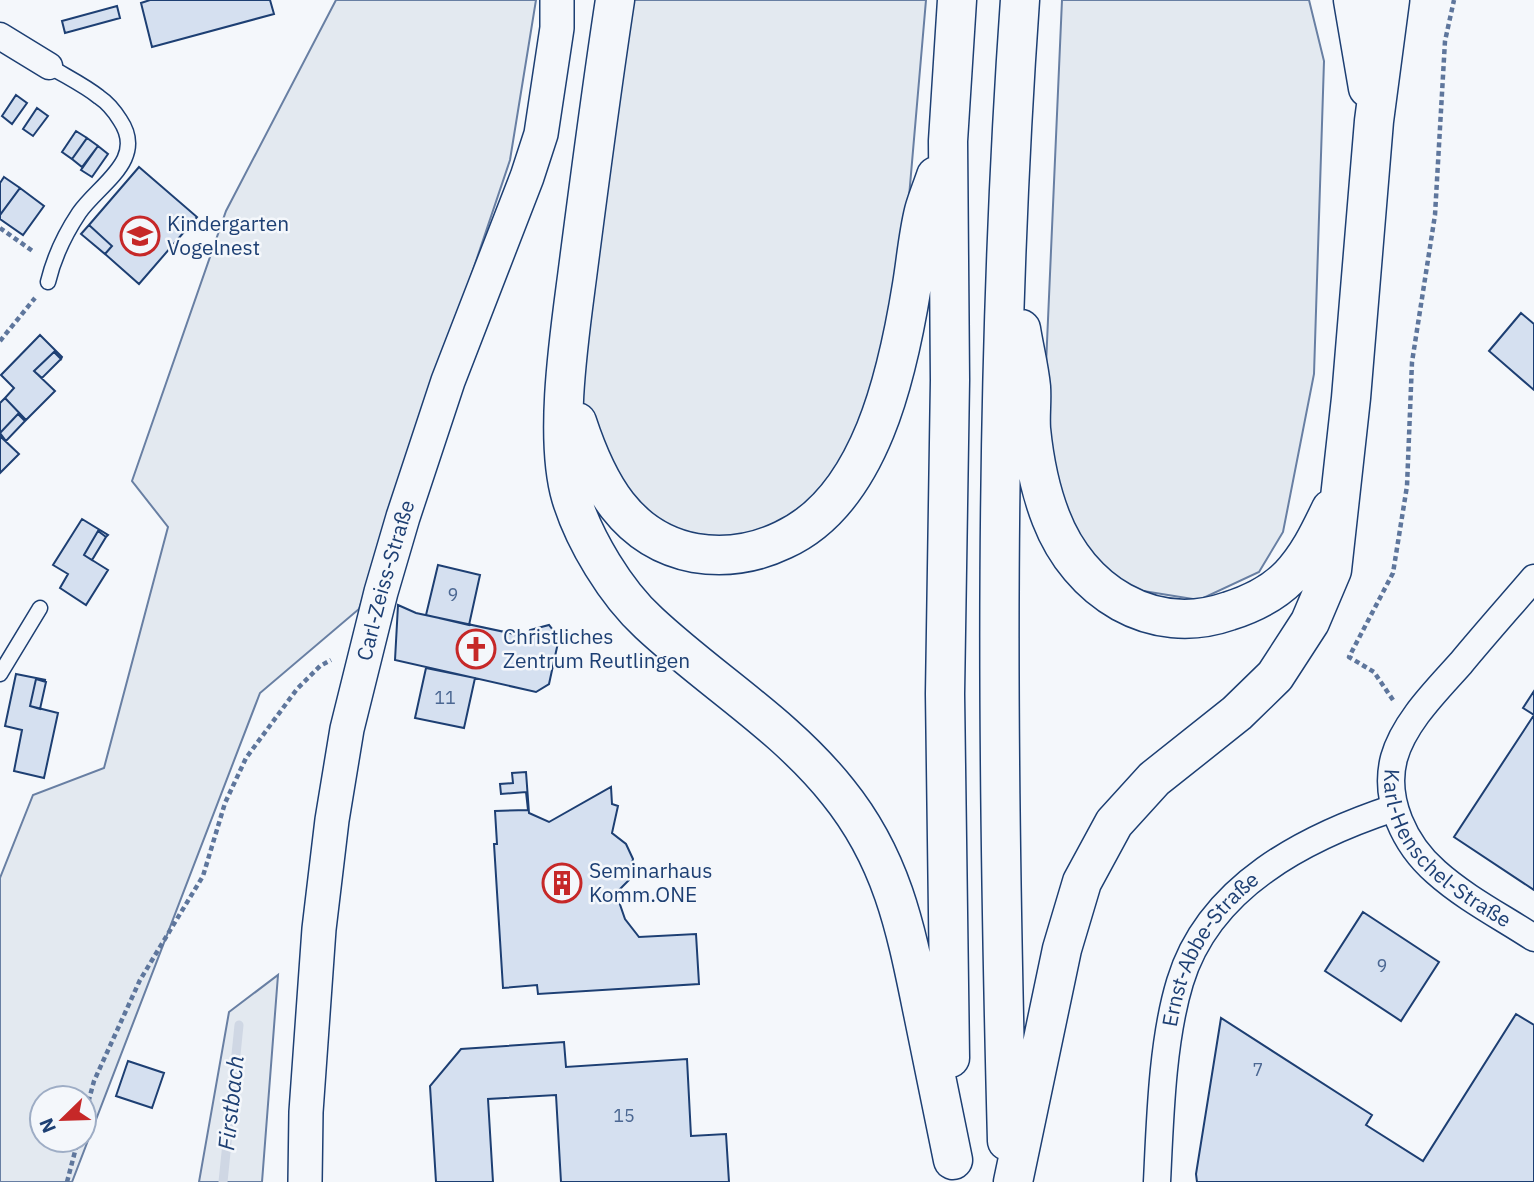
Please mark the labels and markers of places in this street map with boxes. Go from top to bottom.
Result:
place label: Kindergarten Vogelnest [167,209,289,261]
school or university icon: Kindergarten Vogelnest [119,215,161,257]
place label: Christliches Zentrum Reutlingen [503,622,690,674]
church icon: Christliches Zentrum Reutlingen [455,628,497,670]
place label: Seminarhaus Komm.ONE [589,856,712,908]
building icon: Seminarhaus Komm.ONE [541,862,583,904]

